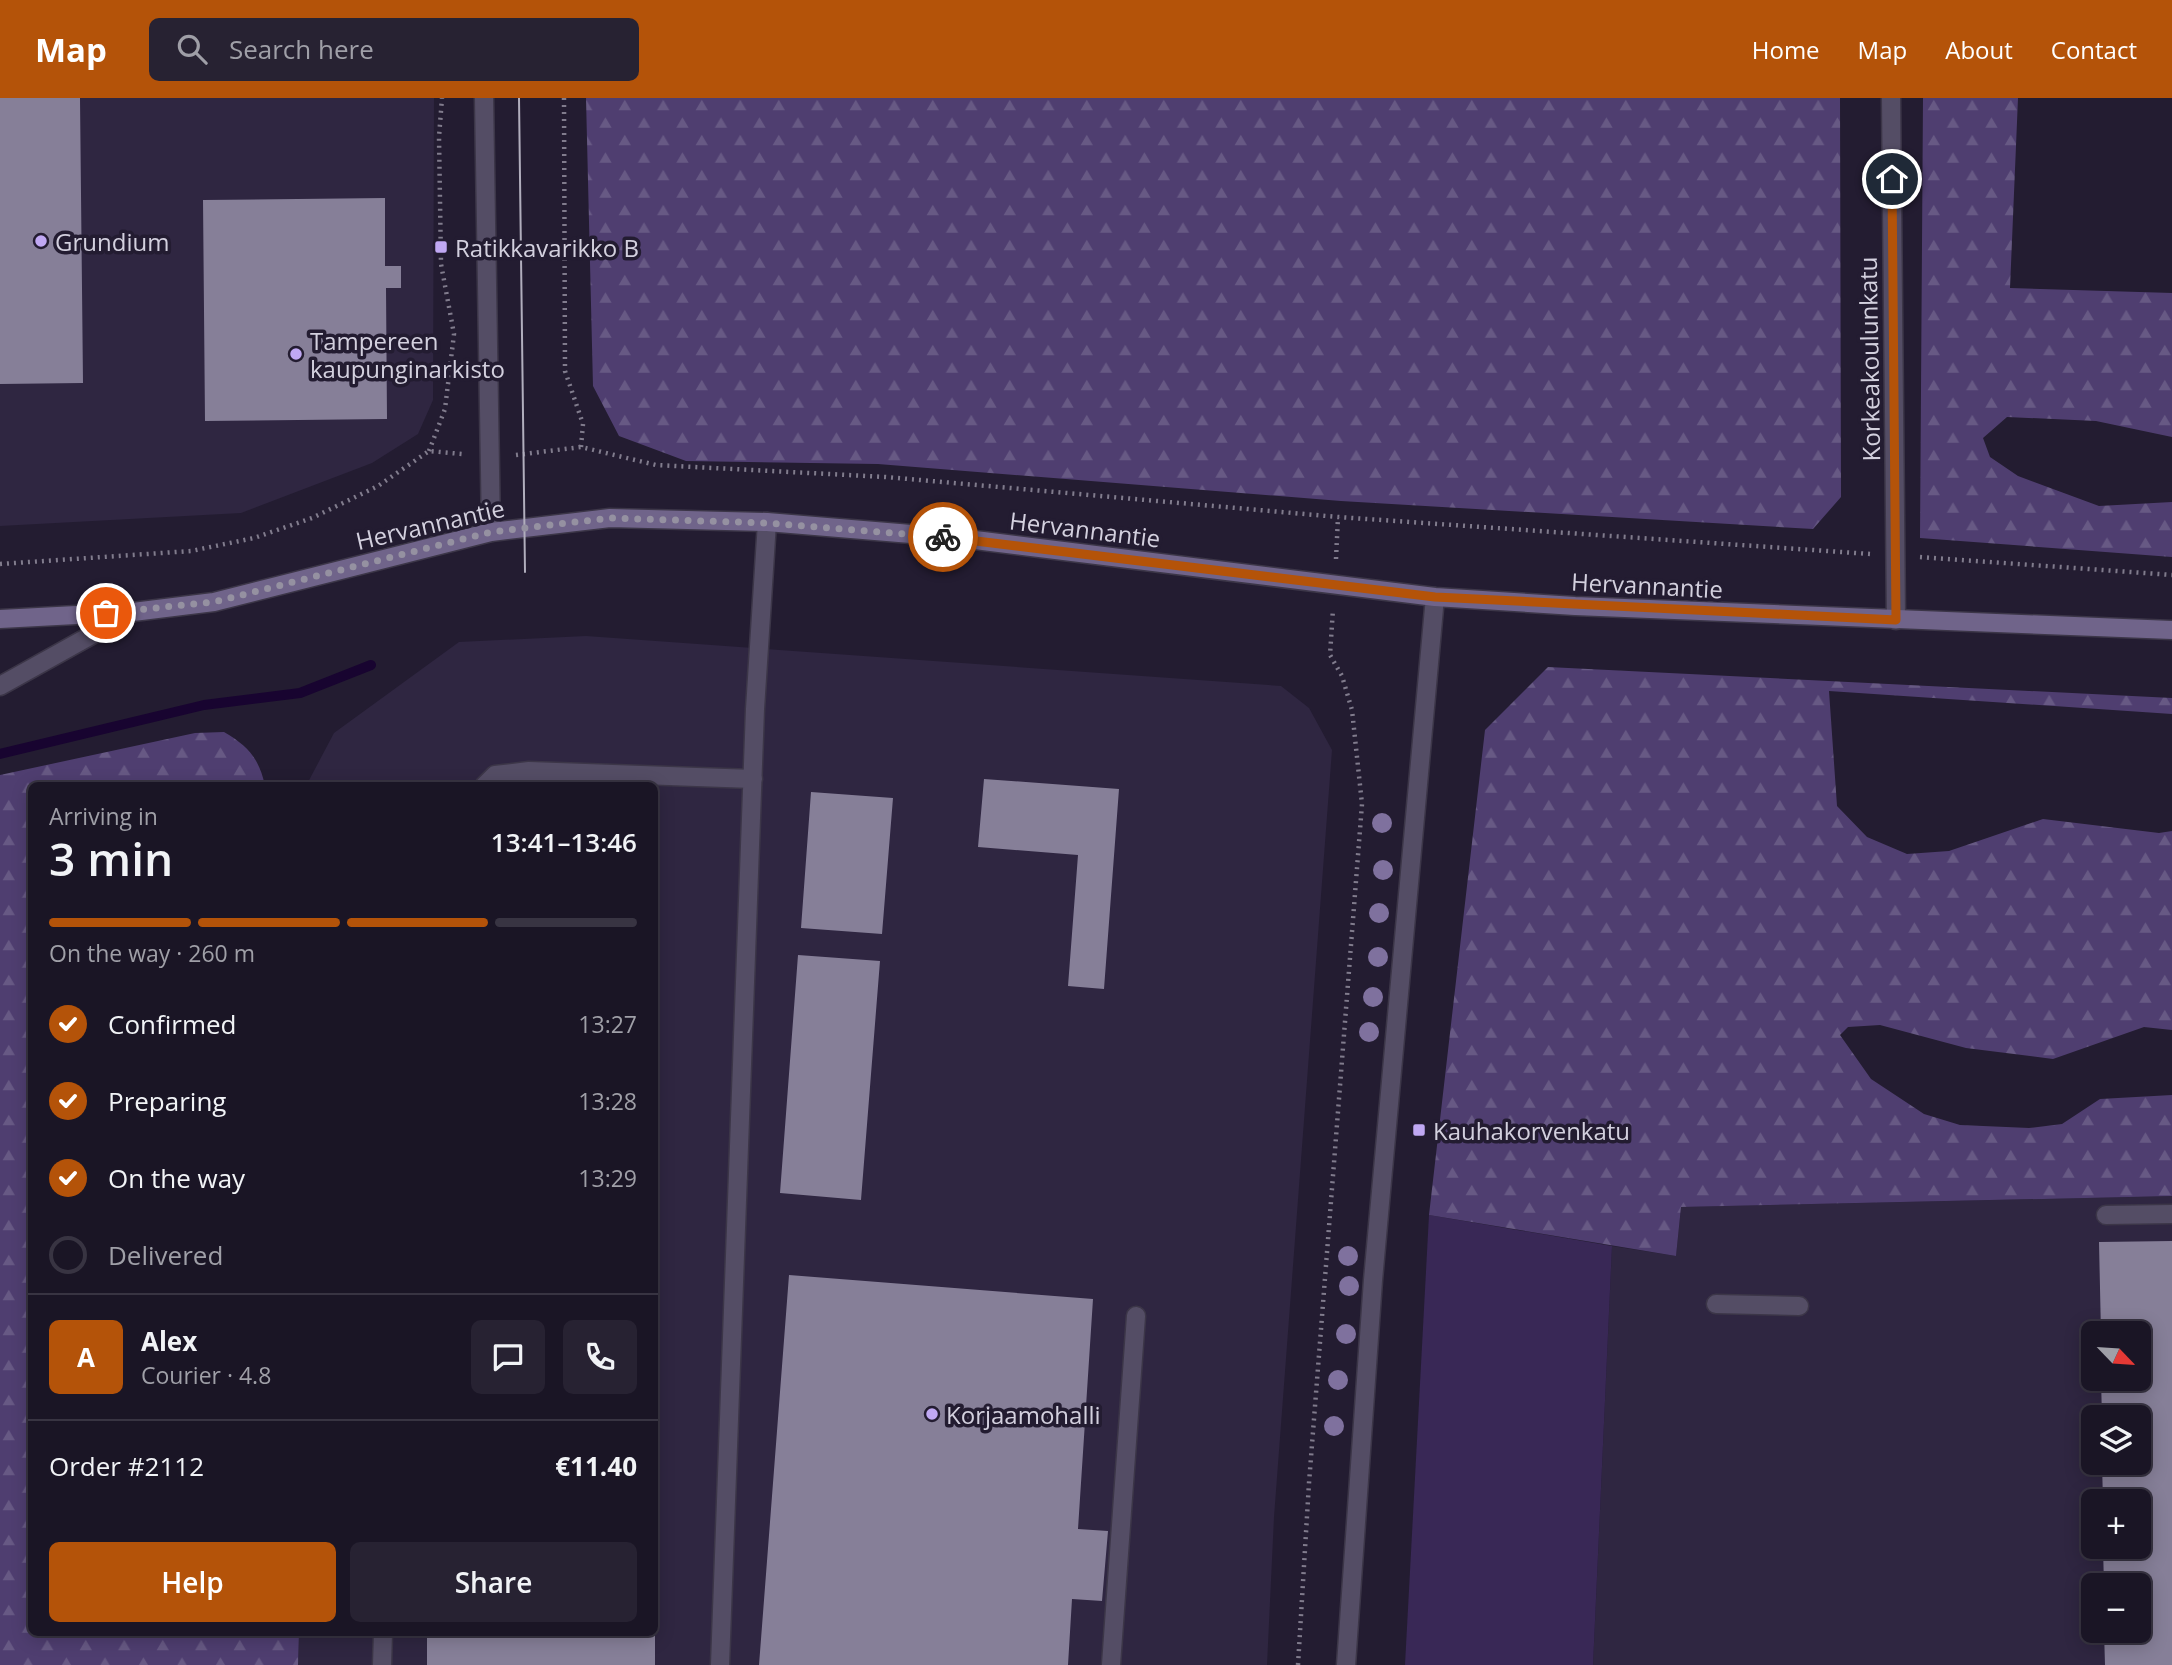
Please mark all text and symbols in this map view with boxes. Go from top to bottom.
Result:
search box [149,18,639,81]
text: Map [35,27,107,72]
icon: search [173,30,211,68]
text: Search here [229,31,374,67]
text: Home [1752,33,1820,66]
text: Map [1858,33,1907,66]
text: About [1945,33,2013,66]
text: Contact [2051,33,2137,66]
pin [1862,149,1922,209]
icon: home [1873,160,1911,198]
place label: Grundium [55,225,169,258]
place label: Ratikkavarikko B [455,231,639,264]
marker: Grundium [33,233,49,249]
marker: Ratikkavarikko B [433,239,449,255]
street label: Korkeakoulunkatu [1851,256,1887,462]
place label: Tampereen kaupunginarkisto [310,324,505,385]
marker: Tampereen kaupunginarkisto [288,346,304,362]
street label: Hervannantie [352,491,508,557]
courier [908,502,978,572]
street label: Hervannantie [1008,503,1162,555]
icon: bike [924,518,962,556]
street label: Hervannantie [1570,565,1724,605]
pin [76,583,136,643]
icon: bag [87,594,125,632]
text: Arriving in [49,800,158,832]
text: 13:41–13:46 [491,824,637,860]
text: 3 min [49,827,173,889]
text: On the way · 260 m [49,937,255,969]
icon: check [49,1005,87,1043]
text: Confirmed [108,1006,236,1042]
text: 13:27 [578,1008,637,1040]
icon: check [49,1082,87,1120]
text: Preparing [108,1083,226,1119]
text: 13:28 [578,1085,637,1117]
place label: Kauhakorvenkatu [1433,1114,1630,1147]
marker: Kauhakorvenkatu [1411,1122,1427,1138]
icon: check [49,1159,87,1197]
text: On the way [108,1160,245,1196]
text: 13:29 [578,1162,637,1194]
text: Delivered [108,1237,223,1273]
button: chat [471,1320,545,1394]
button: phone [563,1320,637,1394]
north arrow [2081,1321,2151,1391]
map controls [2081,1321,2151,1643]
text: Alex [141,1323,197,1359]
text: A [77,1339,95,1375]
text: Courier · 4.8 [141,1359,271,1391]
place label: Korjaamohalli [946,1398,1101,1431]
button: layers [2081,1405,2151,1475]
marker: Korjaamohalli [924,1406,940,1422]
text: Order #2112 [49,1448,204,1484]
text: €11.40 [555,1448,637,1484]
button: + [2081,1489,2151,1559]
button: Help [49,1542,336,1622]
button: Share [350,1542,637,1622]
button: − [2081,1573,2151,1643]

